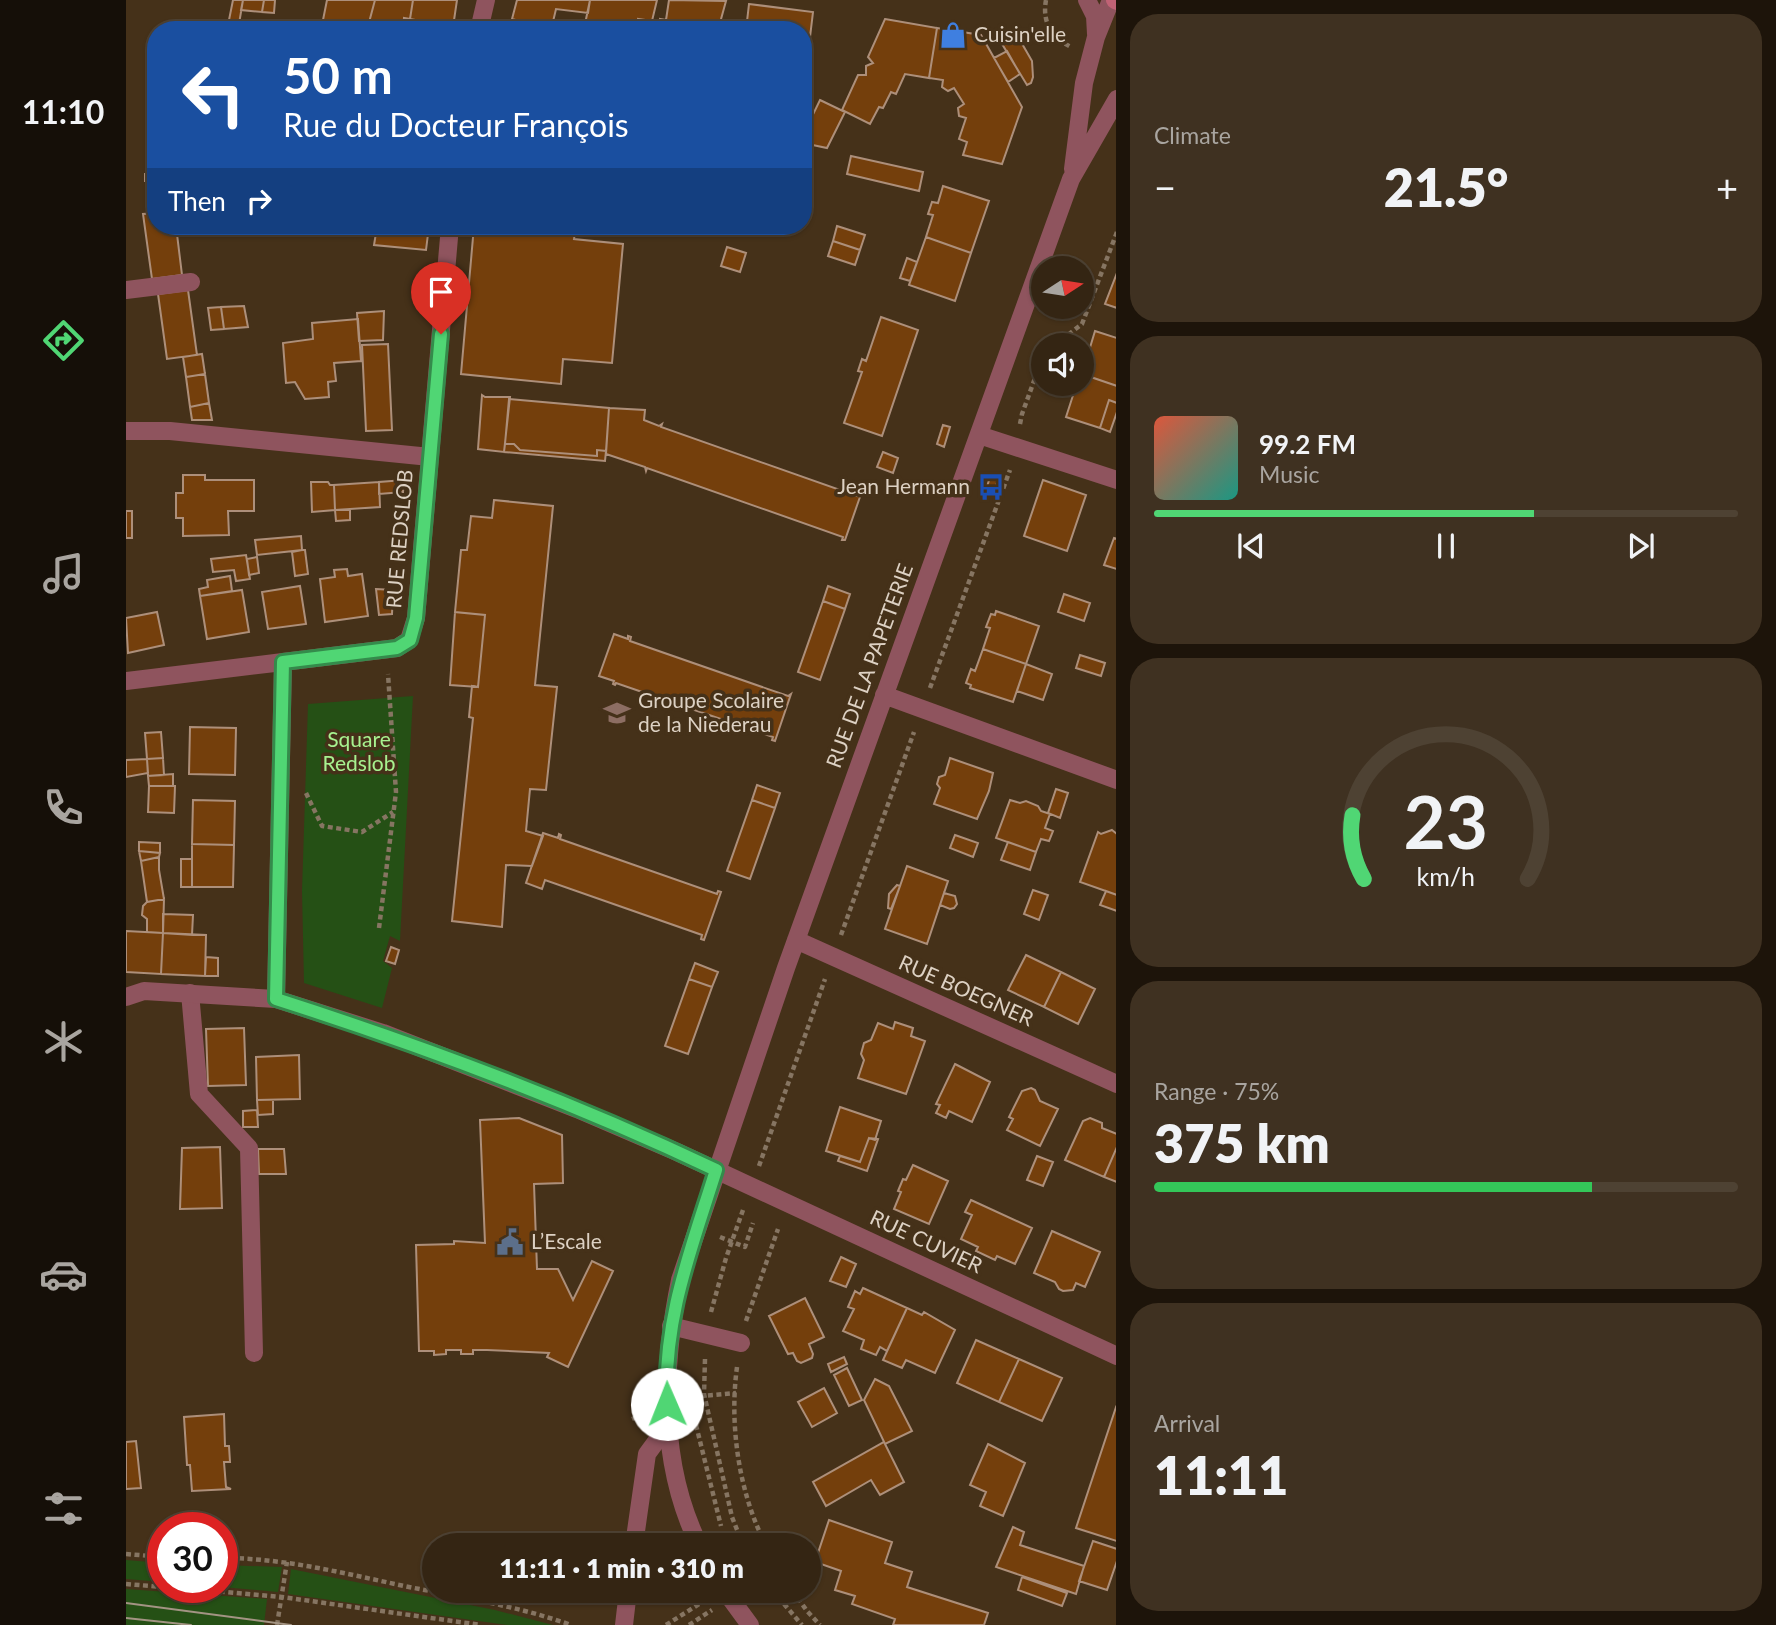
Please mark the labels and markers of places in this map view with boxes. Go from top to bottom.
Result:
shop icon: Cuisin'elle [938,20,968,50]
place label: Cuisin'elle [974,21,1066,46]
pin [411,262,471,334]
bus stop icon: Jean Hermann [976,472,1006,502]
place label: Jean Hermann [837,473,970,498]
place label: Groupe Scolaire de la Niederau [638,687,784,736]
school or university icon: Groupe Scolaire de la Niederau [602,698,632,728]
public building icon: L’Escale [495,1227,525,1257]
place label: L’Escale [531,1228,602,1253]

